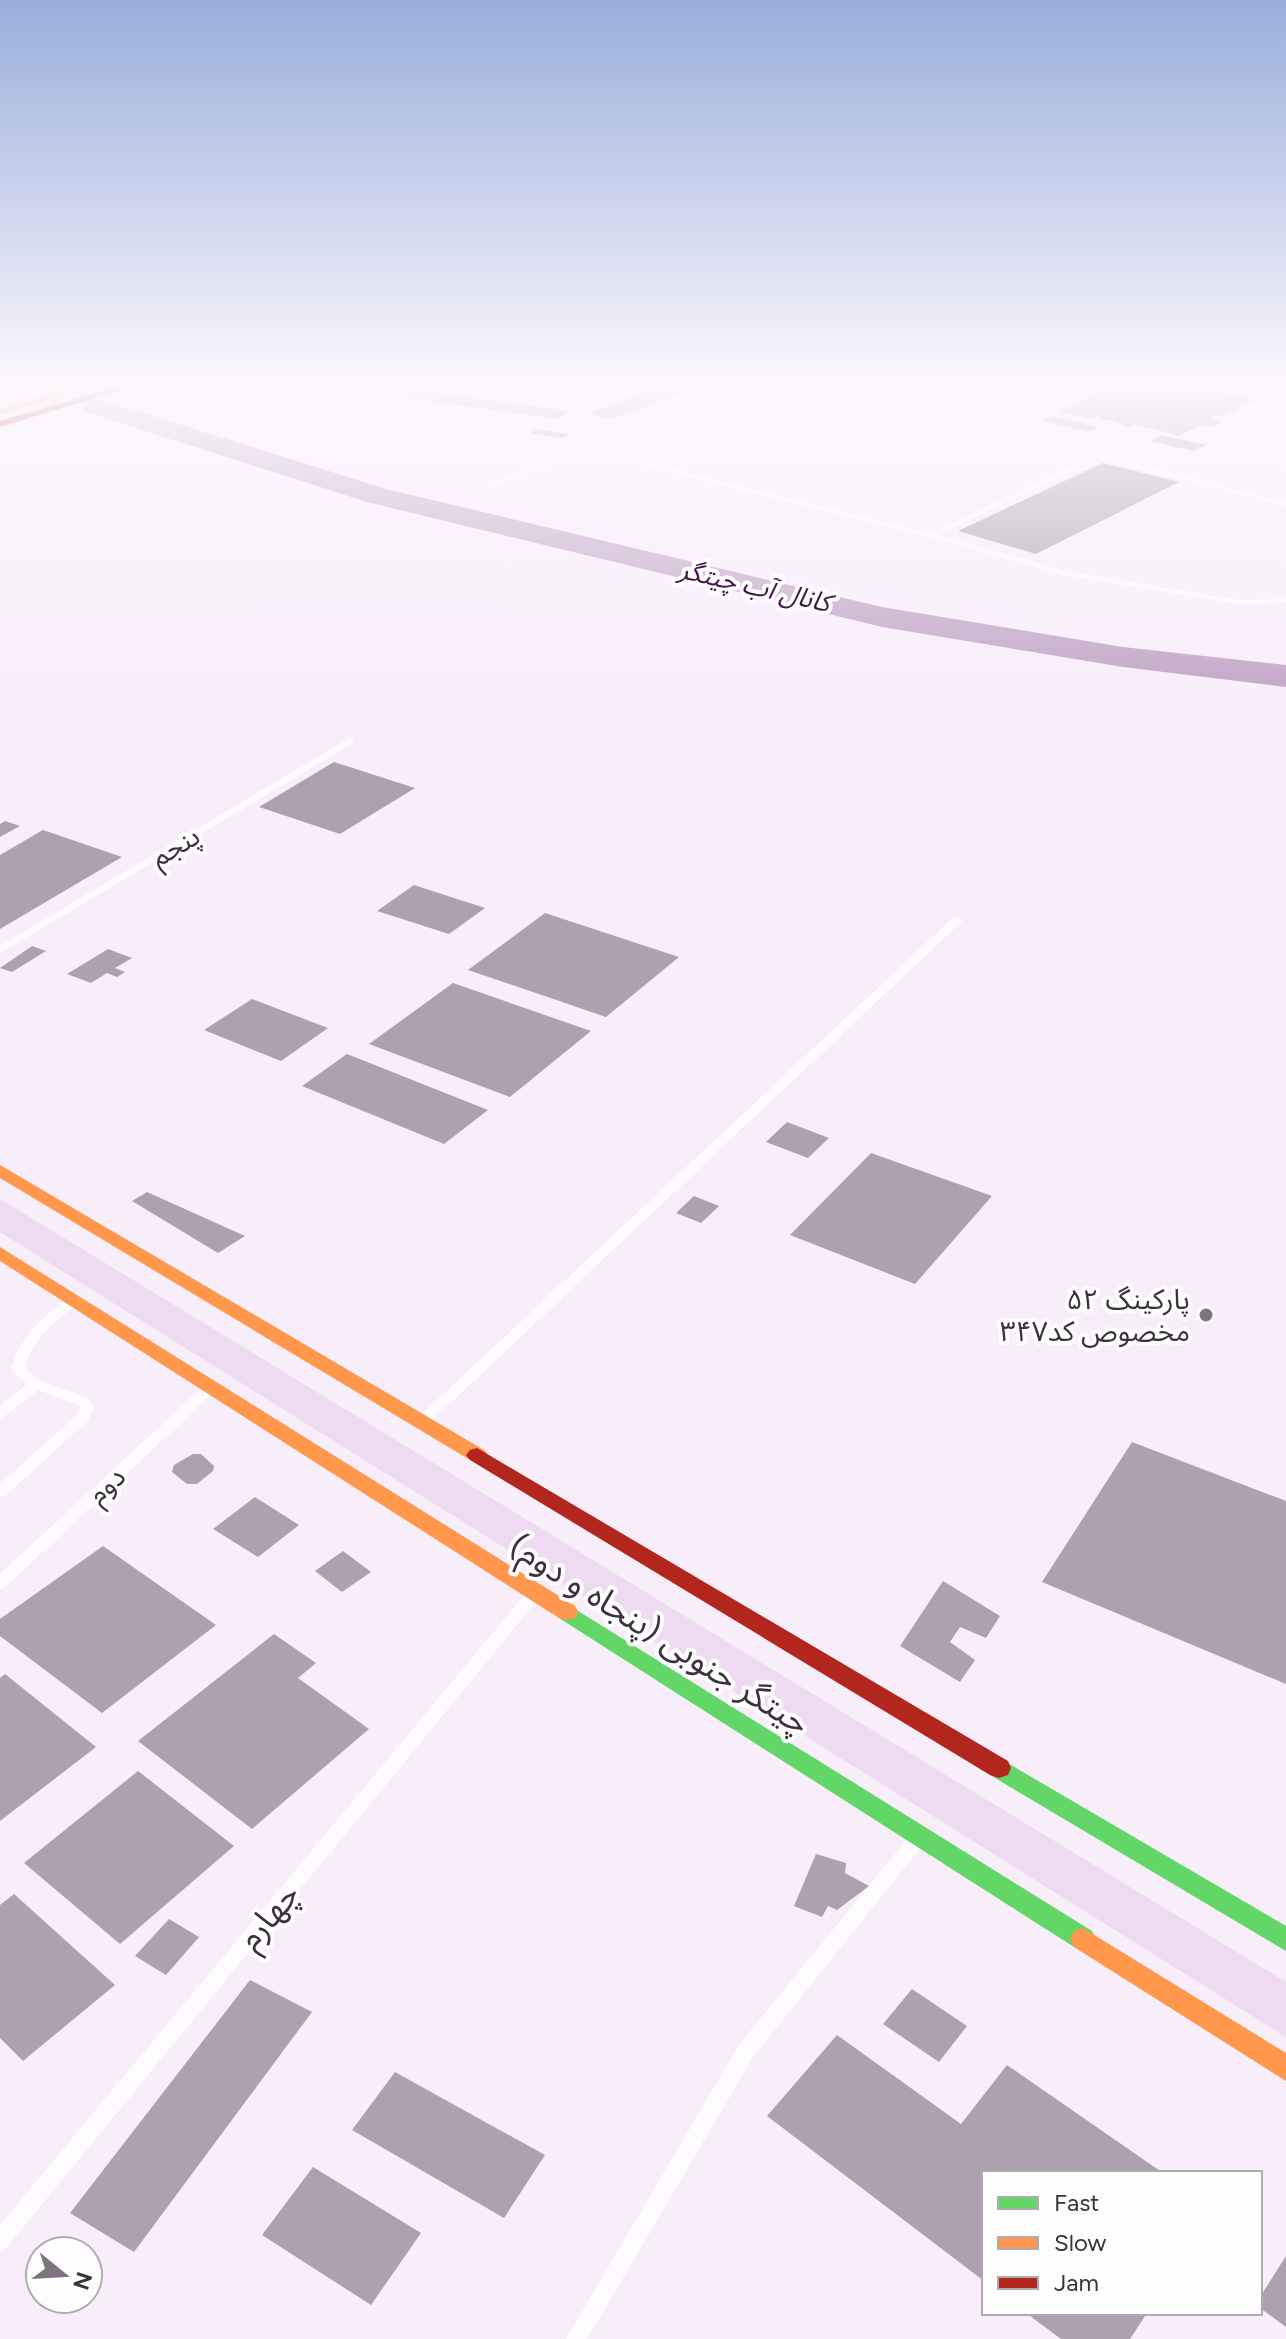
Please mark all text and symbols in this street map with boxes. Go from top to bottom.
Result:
water label: کانال آب چیتگر [674,553,839,621]
street label: پنجم [144,818,208,878]
place label: پارکینگ ۵۲ مخصوص کد۳۴۷ [1000,1282,1190,1348]
marker: پارکینگ ۵۲ مخصوص کد۳۴۷ [1197,1306,1215,1324]
street label: دوم [80,1459,135,1514]
street label: چیتگر جنوبی (پنجاه و دوم) [500,1525,817,1748]
street label: چهارم [229,1875,312,1961]
legend [982,2171,1262,2315]
text: Fast [1054,2188,1099,2217]
text: Slow [1054,2228,1107,2257]
north arrow [24,2235,104,2315]
text: Jam [1054,2268,1099,2297]
text: N [67,2269,98,2293]

